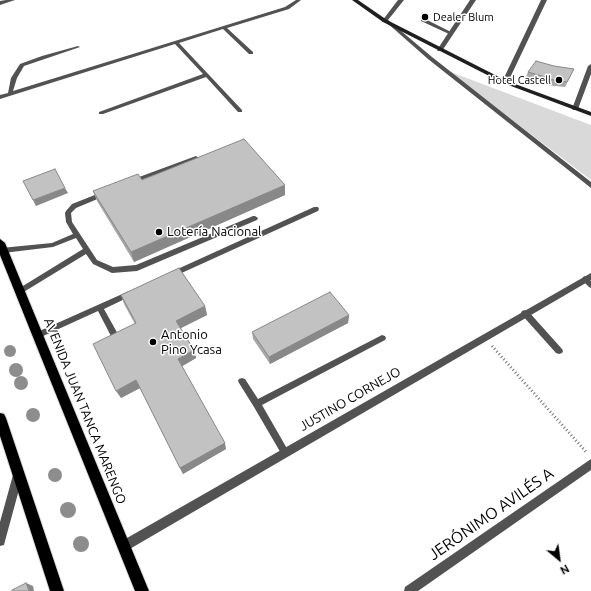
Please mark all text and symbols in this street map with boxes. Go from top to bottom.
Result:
place label: Dealer Blum [433,10,494,24]
marker: Dealer Blum [420,12,430,22]
place label: Hotel Castell [488,73,551,87]
marker: Hotel Castell [554,75,564,85]
place label: Lotería Nacional [167,224,262,240]
marker: Lotería Nacional [154,227,164,237]
street label: AVENIDA JUAN TANCA MARENGO [40,316,130,506]
place label: Antonio Pino Ycasa [161,327,222,358]
marker: Antonio Pino Ycasa [148,337,158,347]
street label: JUSTINO CORNEJO [297,364,403,434]
street label: JERÓNIMO AVILÉS A [425,464,557,564]
north arrow [539,539,579,579]
text: N [558,562,571,577]

